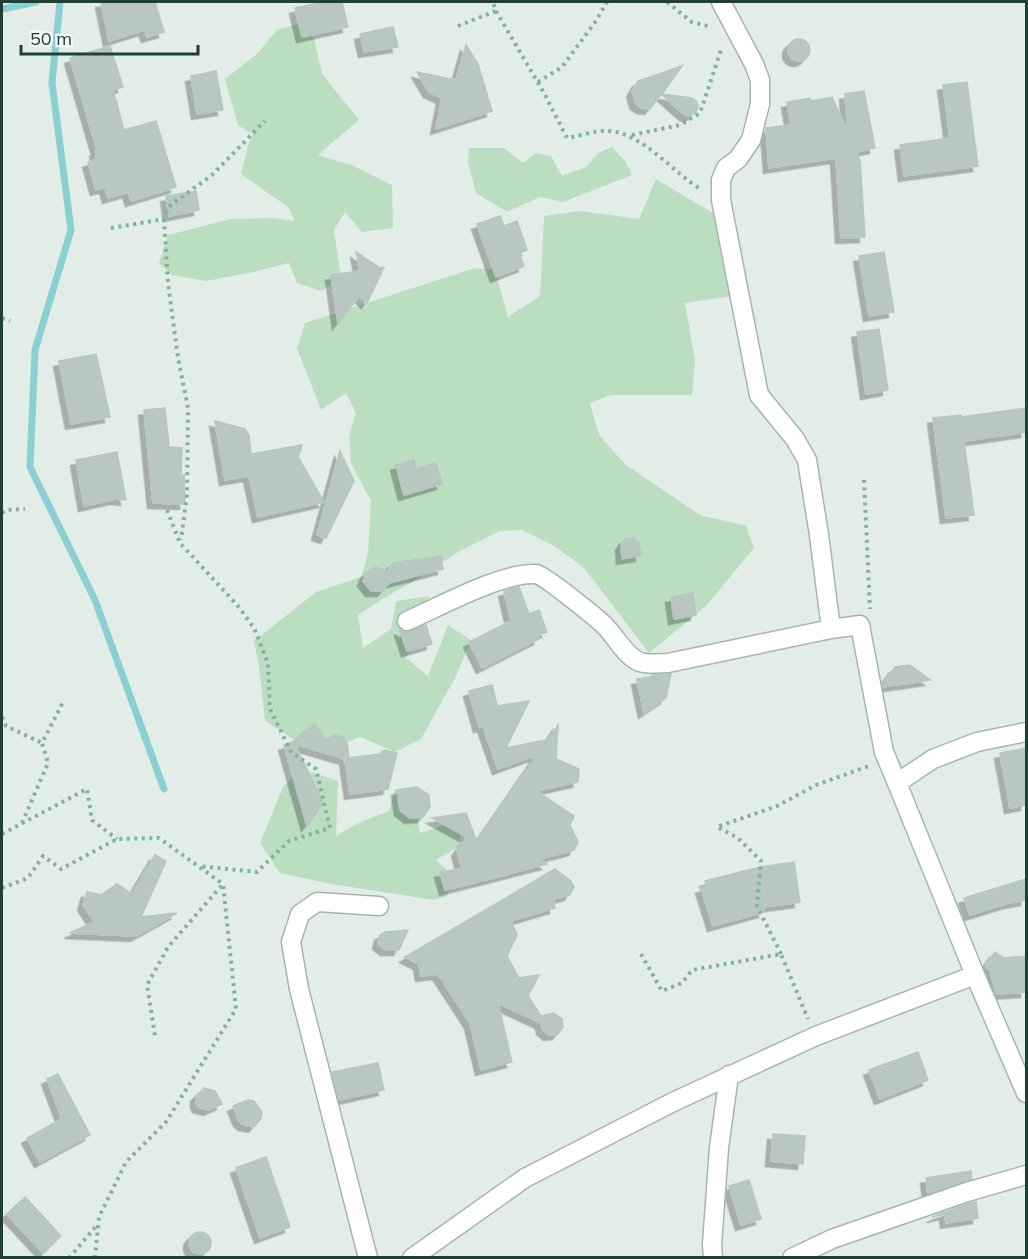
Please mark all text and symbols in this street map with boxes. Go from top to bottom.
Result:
scale bar [21,18,198,56]
text: 50 m [30,27,72,50]

